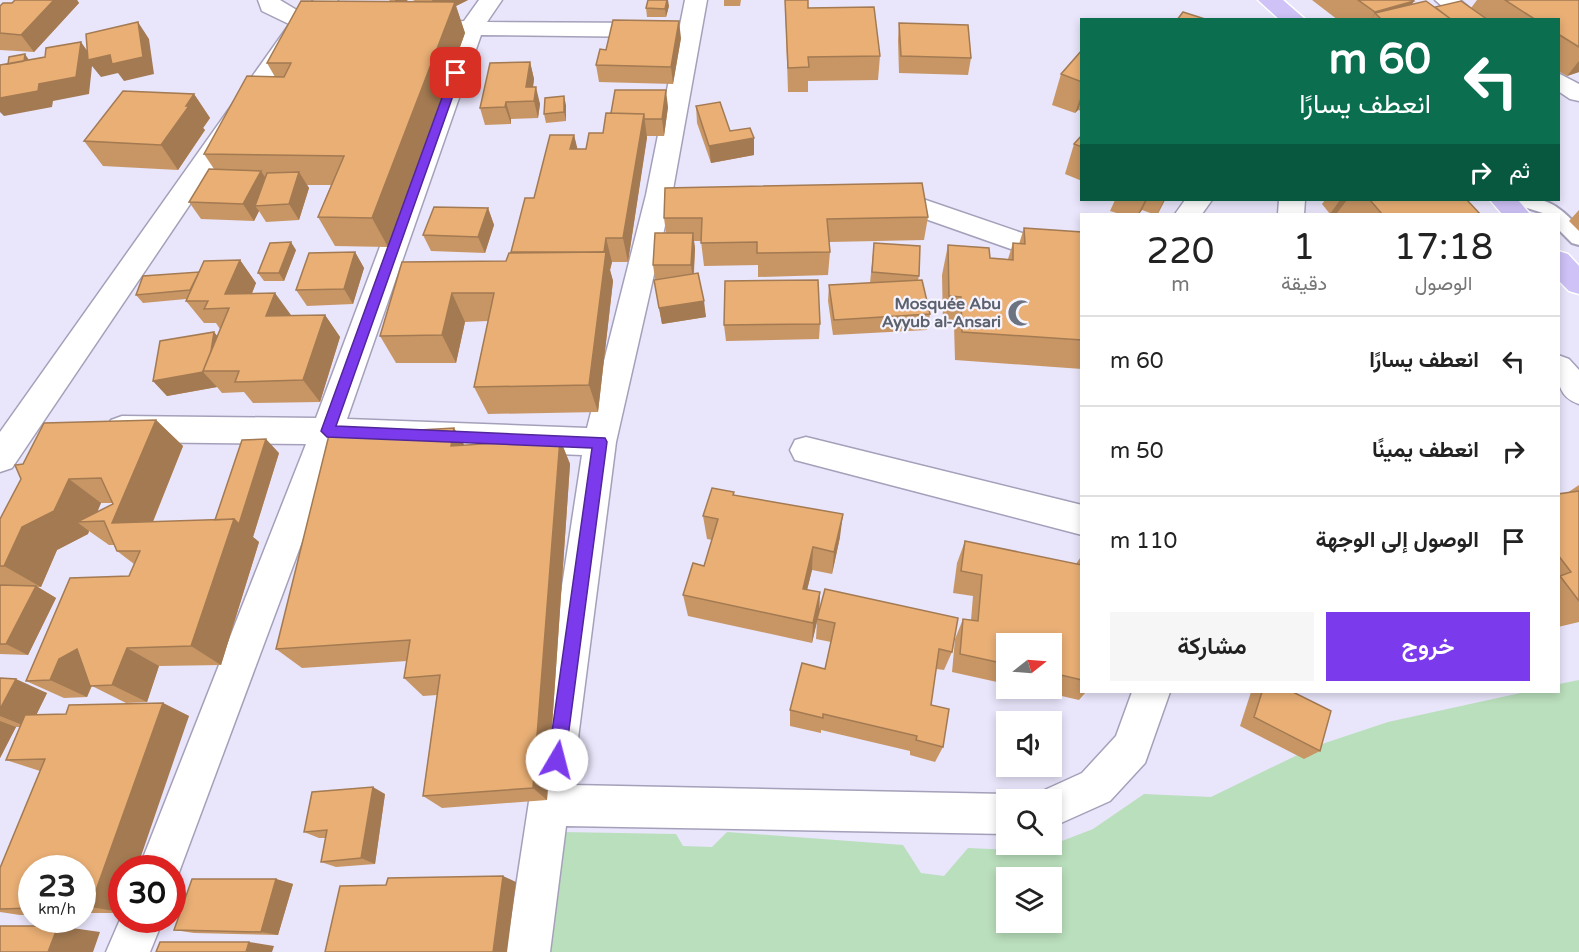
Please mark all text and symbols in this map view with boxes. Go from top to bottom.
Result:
text: 60 m [1329,34,1431,85]
icon: left [1452,42,1530,120]
pin [430,47,481,98]
icon: arrive [439,56,472,89]
text: انعطف يسارًا [1299,88,1431,121]
icon: right [1464,156,1497,189]
text: ثم [1509,158,1530,184]
text: 1 [1293,226,1315,269]
text: 17:18 [1394,226,1493,269]
text: 220 [1147,230,1214,273]
text: دقيقة [1281,272,1327,296]
text: الوصول [1415,272,1472,296]
text: m [1171,273,1190,297]
place label: Mosquée Abu Ayyub al-Ansari [882,294,1001,332]
mosque icon: Mosquée Abu Ayyub al-Ansari [1006,298,1036,328]
icon: left [1497,345,1530,378]
text: انعطف يسارًا [1369,347,1479,373]
text: 60 m [1110,348,1164,374]
icon: right [1497,435,1530,468]
text: انعطف يمينًا [1372,437,1479,463]
text: 50 m [1110,438,1164,464]
icon: arrive [1497,525,1530,558]
text: الوصول إلى الوجهة [1315,527,1479,553]
text: 110 m [1110,528,1177,554]
button: مشاركة [1110,612,1314,681]
button: خروج [1326,612,1530,681]
north arrow [996,633,1062,699]
map controls [996,633,1062,933]
button: sound [996,711,1062,777]
position arrow [525,728,589,792]
button: search [996,789,1062,855]
speed limit sign: 30 [108,855,186,933]
button: layers [996,867,1062,933]
text: 23 [38,868,76,905]
text: km/h [38,900,76,918]

